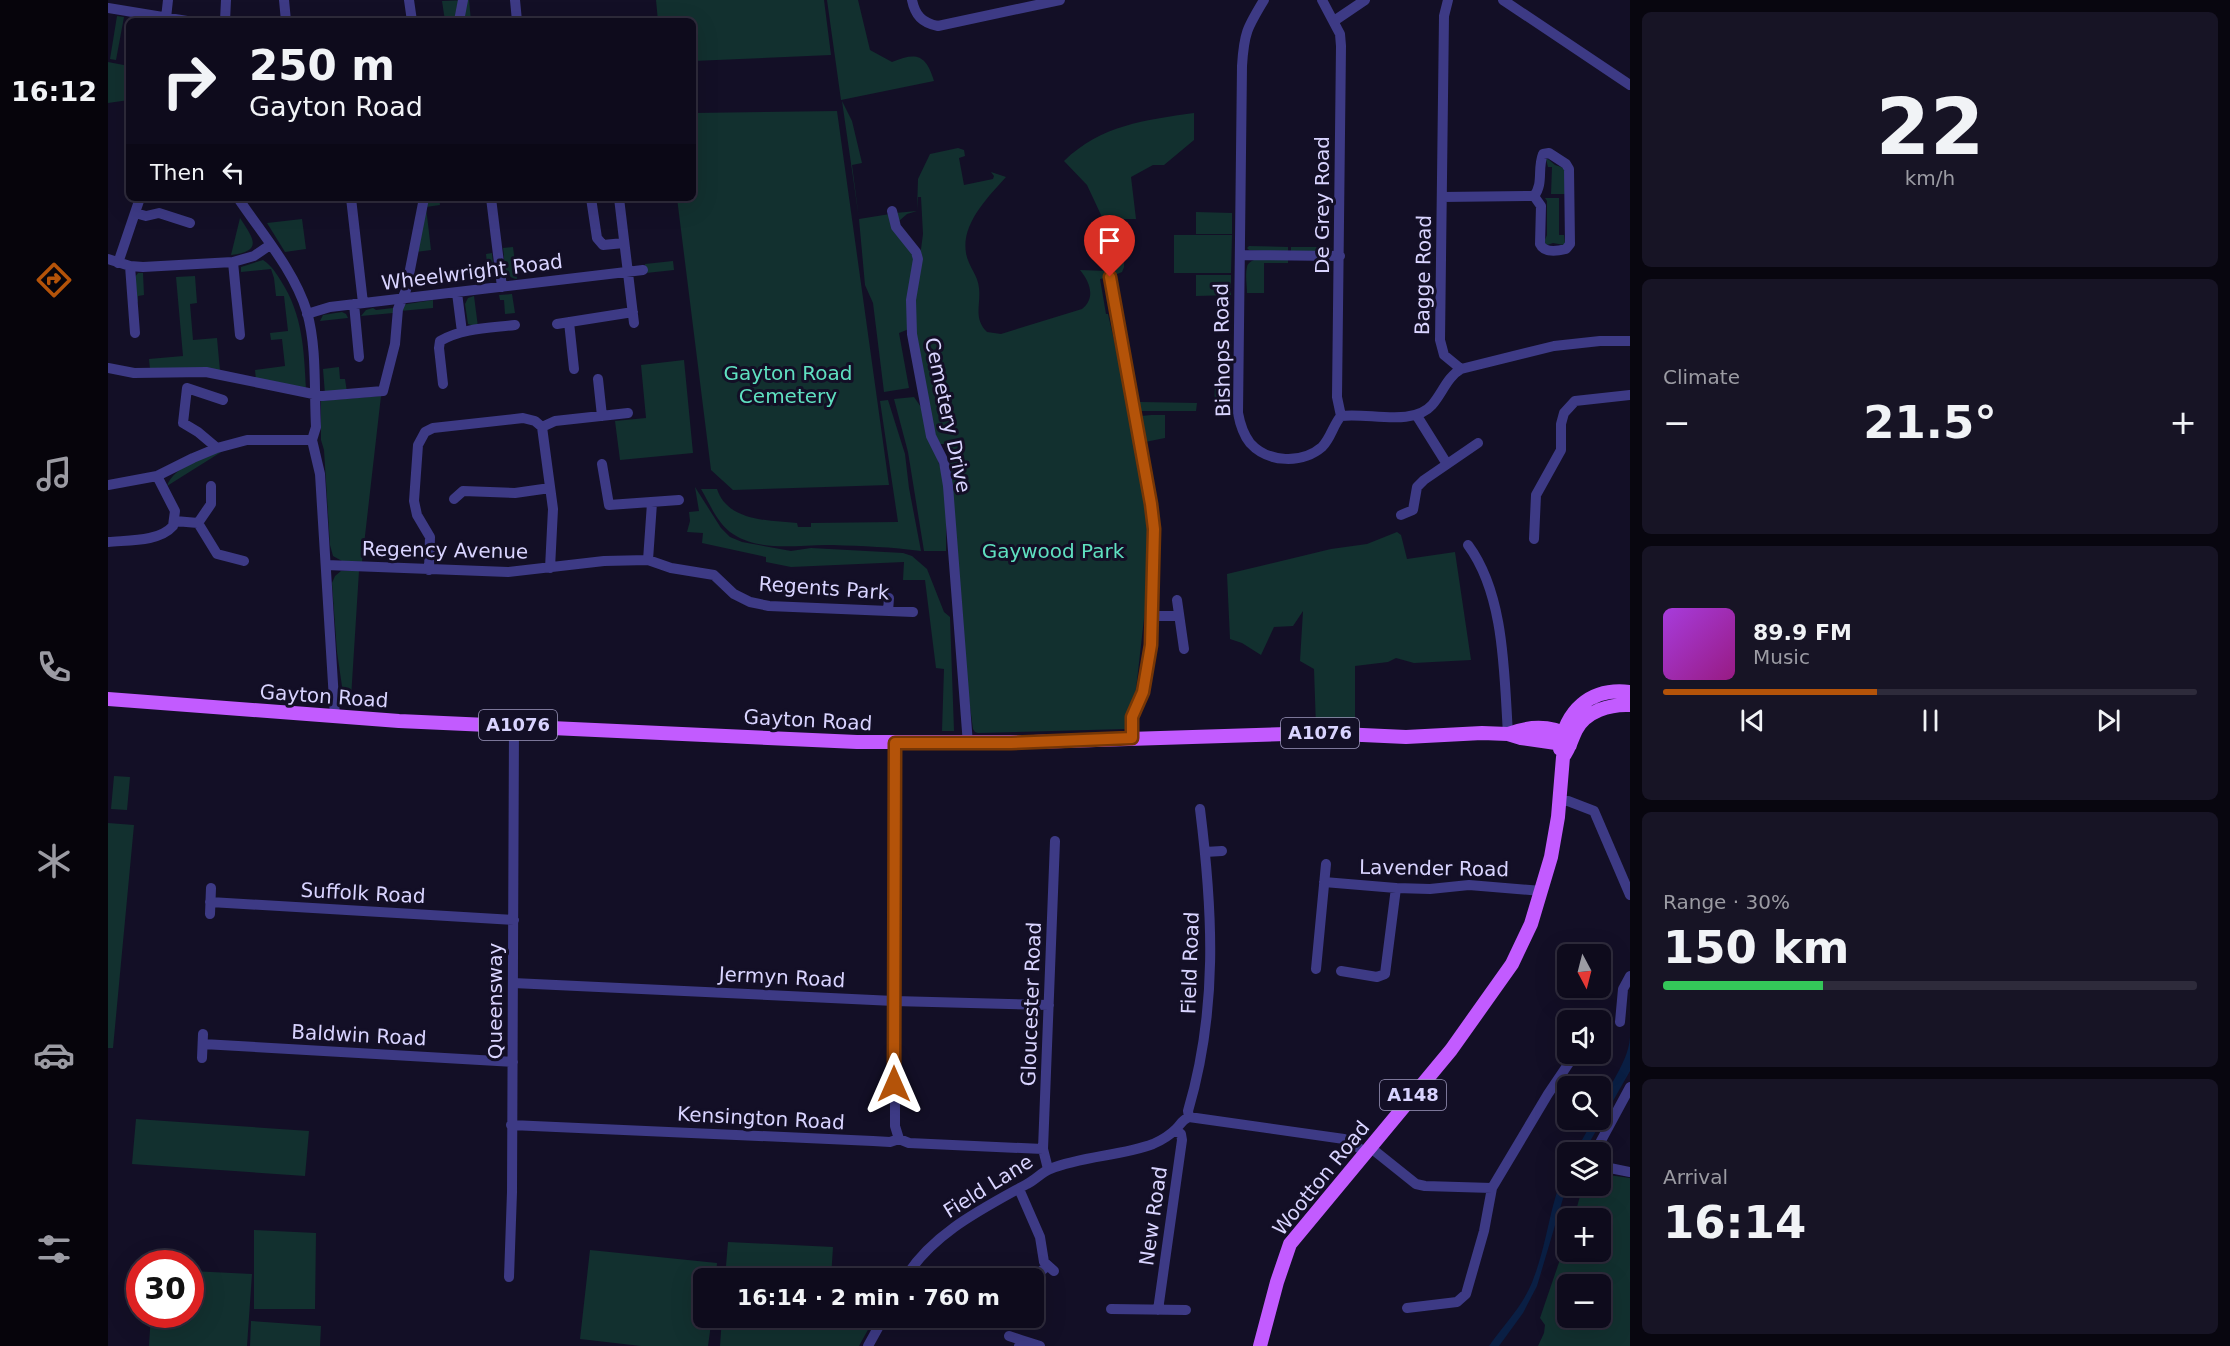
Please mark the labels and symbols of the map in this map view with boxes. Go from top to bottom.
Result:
street label: De Grey Road [1310,136,1334,274]
pin [1084,215,1135,277]
street label: Bagge Road [1410,215,1436,335]
street label: Wheelwright Road [380,249,564,295]
street label: Bishops Road [1209,283,1235,417]
street label: Cemetery Drive [920,335,976,495]
park label: Gayton Road Cemetery [724,361,852,408]
street label: Regency Avenue [362,537,528,563]
park label: Gaywood Park [982,539,1125,563]
street label: Regents Park [758,571,891,605]
street label: Gayton Road [259,680,389,712]
street label: Gayton Road [743,705,873,735]
road number: A1076 [479,710,557,740]
road number: A1076 [1281,718,1359,748]
street label: Lavender Road [1359,855,1509,881]
street label: Suffolk Road [300,878,426,908]
street label: Field Road [1176,911,1204,1015]
street label: Gloucester Road [1016,921,1046,1087]
street label: Queensway [483,943,507,1059]
north arrow [1557,944,1611,998]
street label: Jermyn Road [716,962,846,992]
street label: Baldwin Road [291,1019,427,1051]
position arrow [862,1052,926,1116]
road number: A148 [1380,1080,1446,1110]
street label: Kensington Road [677,1102,845,1134]
street label: Wootton Road [1268,1116,1374,1240]
street label: Field Lane [939,1149,1037,1223]
street label: New Road [1134,1165,1172,1267]
speed limit sign: 30 [126,1250,204,1328]

